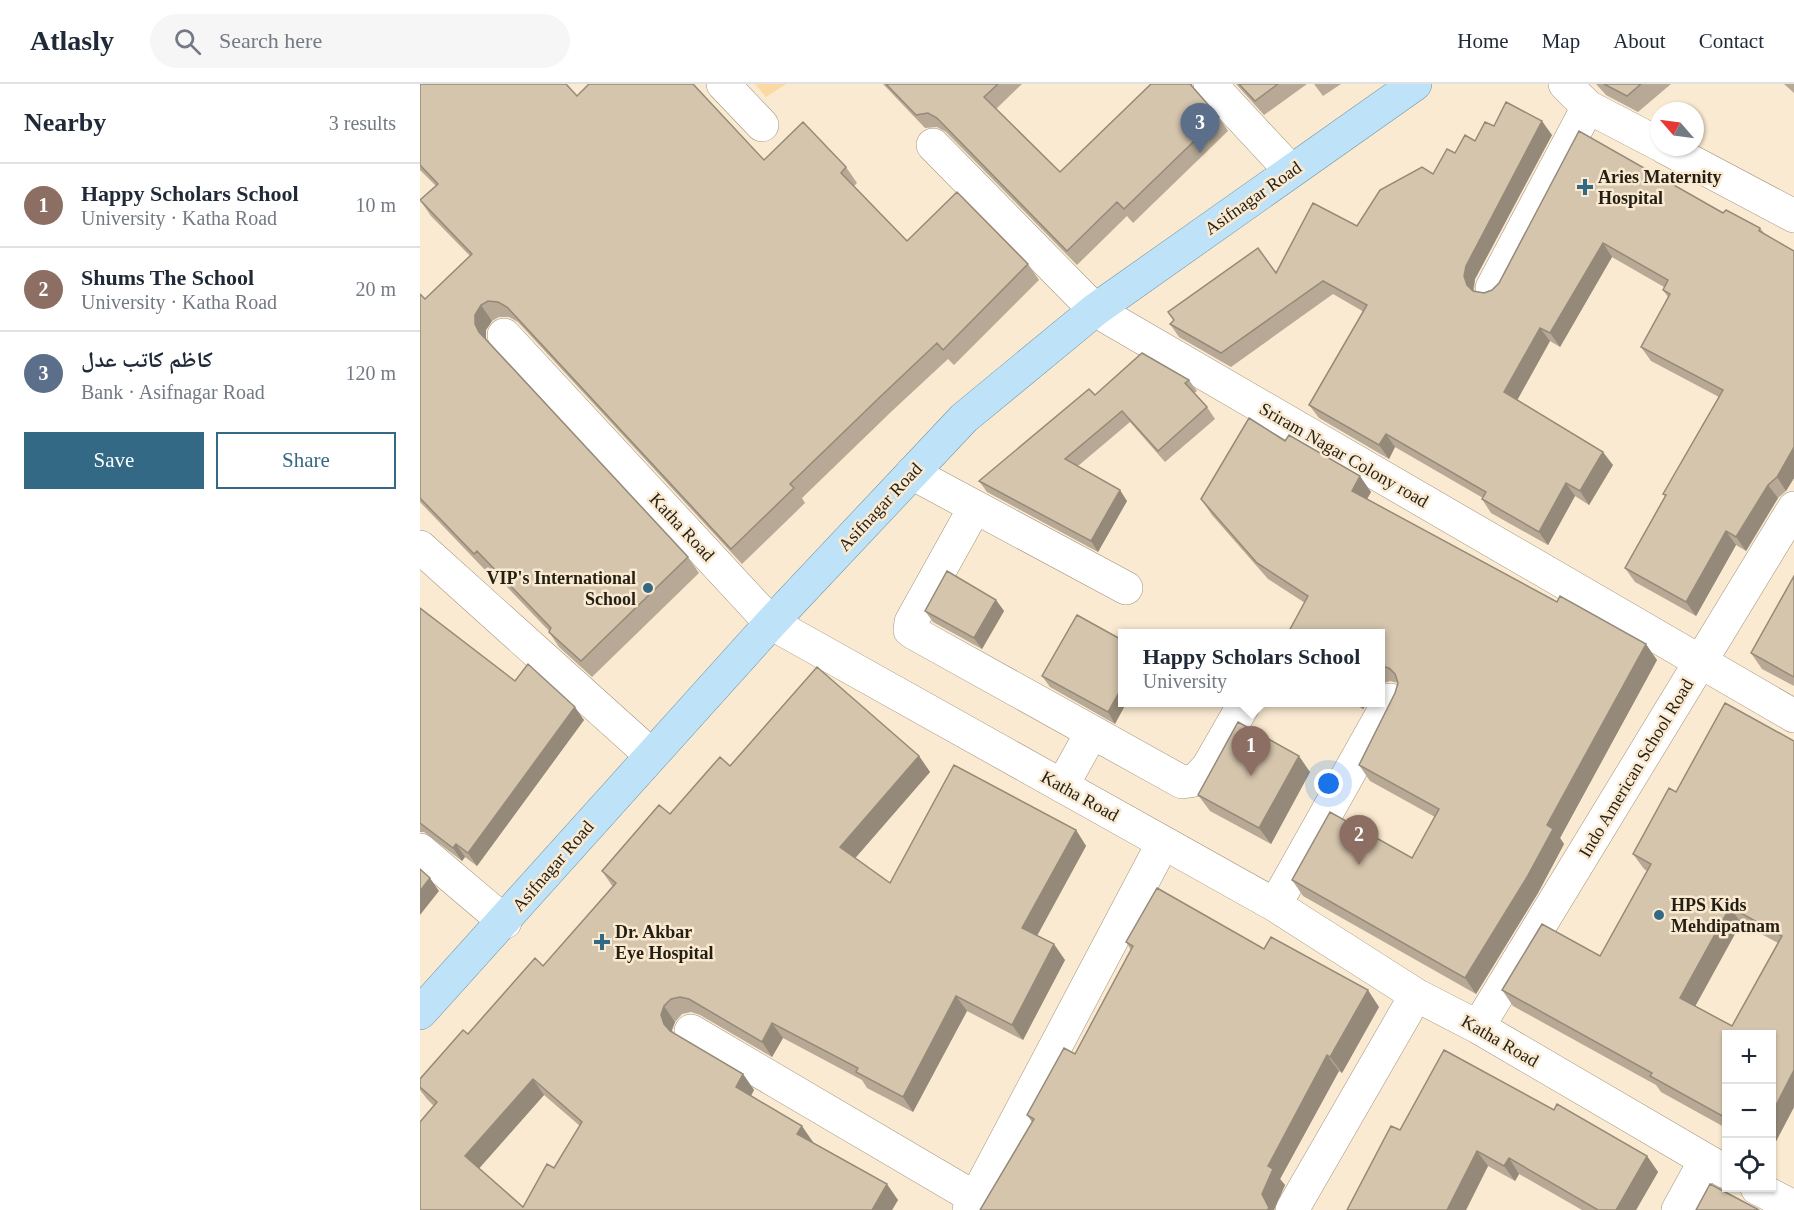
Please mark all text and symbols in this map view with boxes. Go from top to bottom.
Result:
search box [150,14,570,68]
text: Atlasly [30,25,114,56]
icon: search [171,25,204,58]
text: Search here [219,28,322,53]
text: Home [1457,29,1509,53]
text: Map [1542,29,1580,53]
text: About [1613,29,1666,53]
text: Contact [1699,29,1764,53]
north arrow [1650,102,1704,156]
pin: 3 [1180,104,1220,153]
text: Nearby [24,108,106,137]
text: 3 results [329,112,396,134]
street label: Asifnagar Road [1201,157,1305,239]
place label: Aries Maternity Hospital [1598,167,1721,208]
marker: Aries Maternity Hospital [1576,178,1594,196]
text: Happy Scholars School [81,181,299,206]
text: 1 [39,194,49,216]
text: 10 m [355,194,396,216]
text: University · Katha Road [81,207,277,229]
text: Shums The School [81,265,254,290]
text: 2 [39,278,49,300]
text: 20 m [355,278,396,300]
text: University · Katha Road [81,291,277,313]
text: كاظم كاتب عدل [81,347,213,372]
text: 3 [39,362,49,384]
text: 120 m [345,362,396,384]
text: Bank · Asifnagar Road [81,381,265,403]
street label: Sriram Nagar Colony road [1256,398,1432,512]
button: Save [24,432,204,489]
button: Share [216,432,396,489]
street label: Asifnagar Road [834,459,926,555]
street label: Katha Road [646,489,718,565]
place label: VIP's International School [486,568,636,609]
marker: VIP's International School [641,581,655,595]
popup [1118,629,1385,707]
text: Happy Scholars School [1143,644,1360,669]
text: University [1143,670,1227,692]
street label: Indo American School Road [1575,675,1697,861]
pin: 1 [1232,726,1270,776]
street label: Katha Road [1038,767,1122,825]
your location [1314,769,1343,798]
pin: 2 [1340,816,1378,865]
street label: Asifnagar Road [508,817,598,915]
place label: HPS Kids Mehdipatnam [1671,895,1780,936]
marker: HPS Kids Mehdipatnam [1652,908,1666,922]
place label: Dr. Akbar Eye Hospital [615,922,714,963]
marker: Dr. Akbar Eye Hospital [593,933,611,951]
street label: Katha Road [1458,1011,1542,1071]
map controls [1722,1030,1776,1192]
button: + [1722,1030,1776,1084]
button: − [1722,1084,1776,1138]
button: locate [1722,1138,1776,1192]

